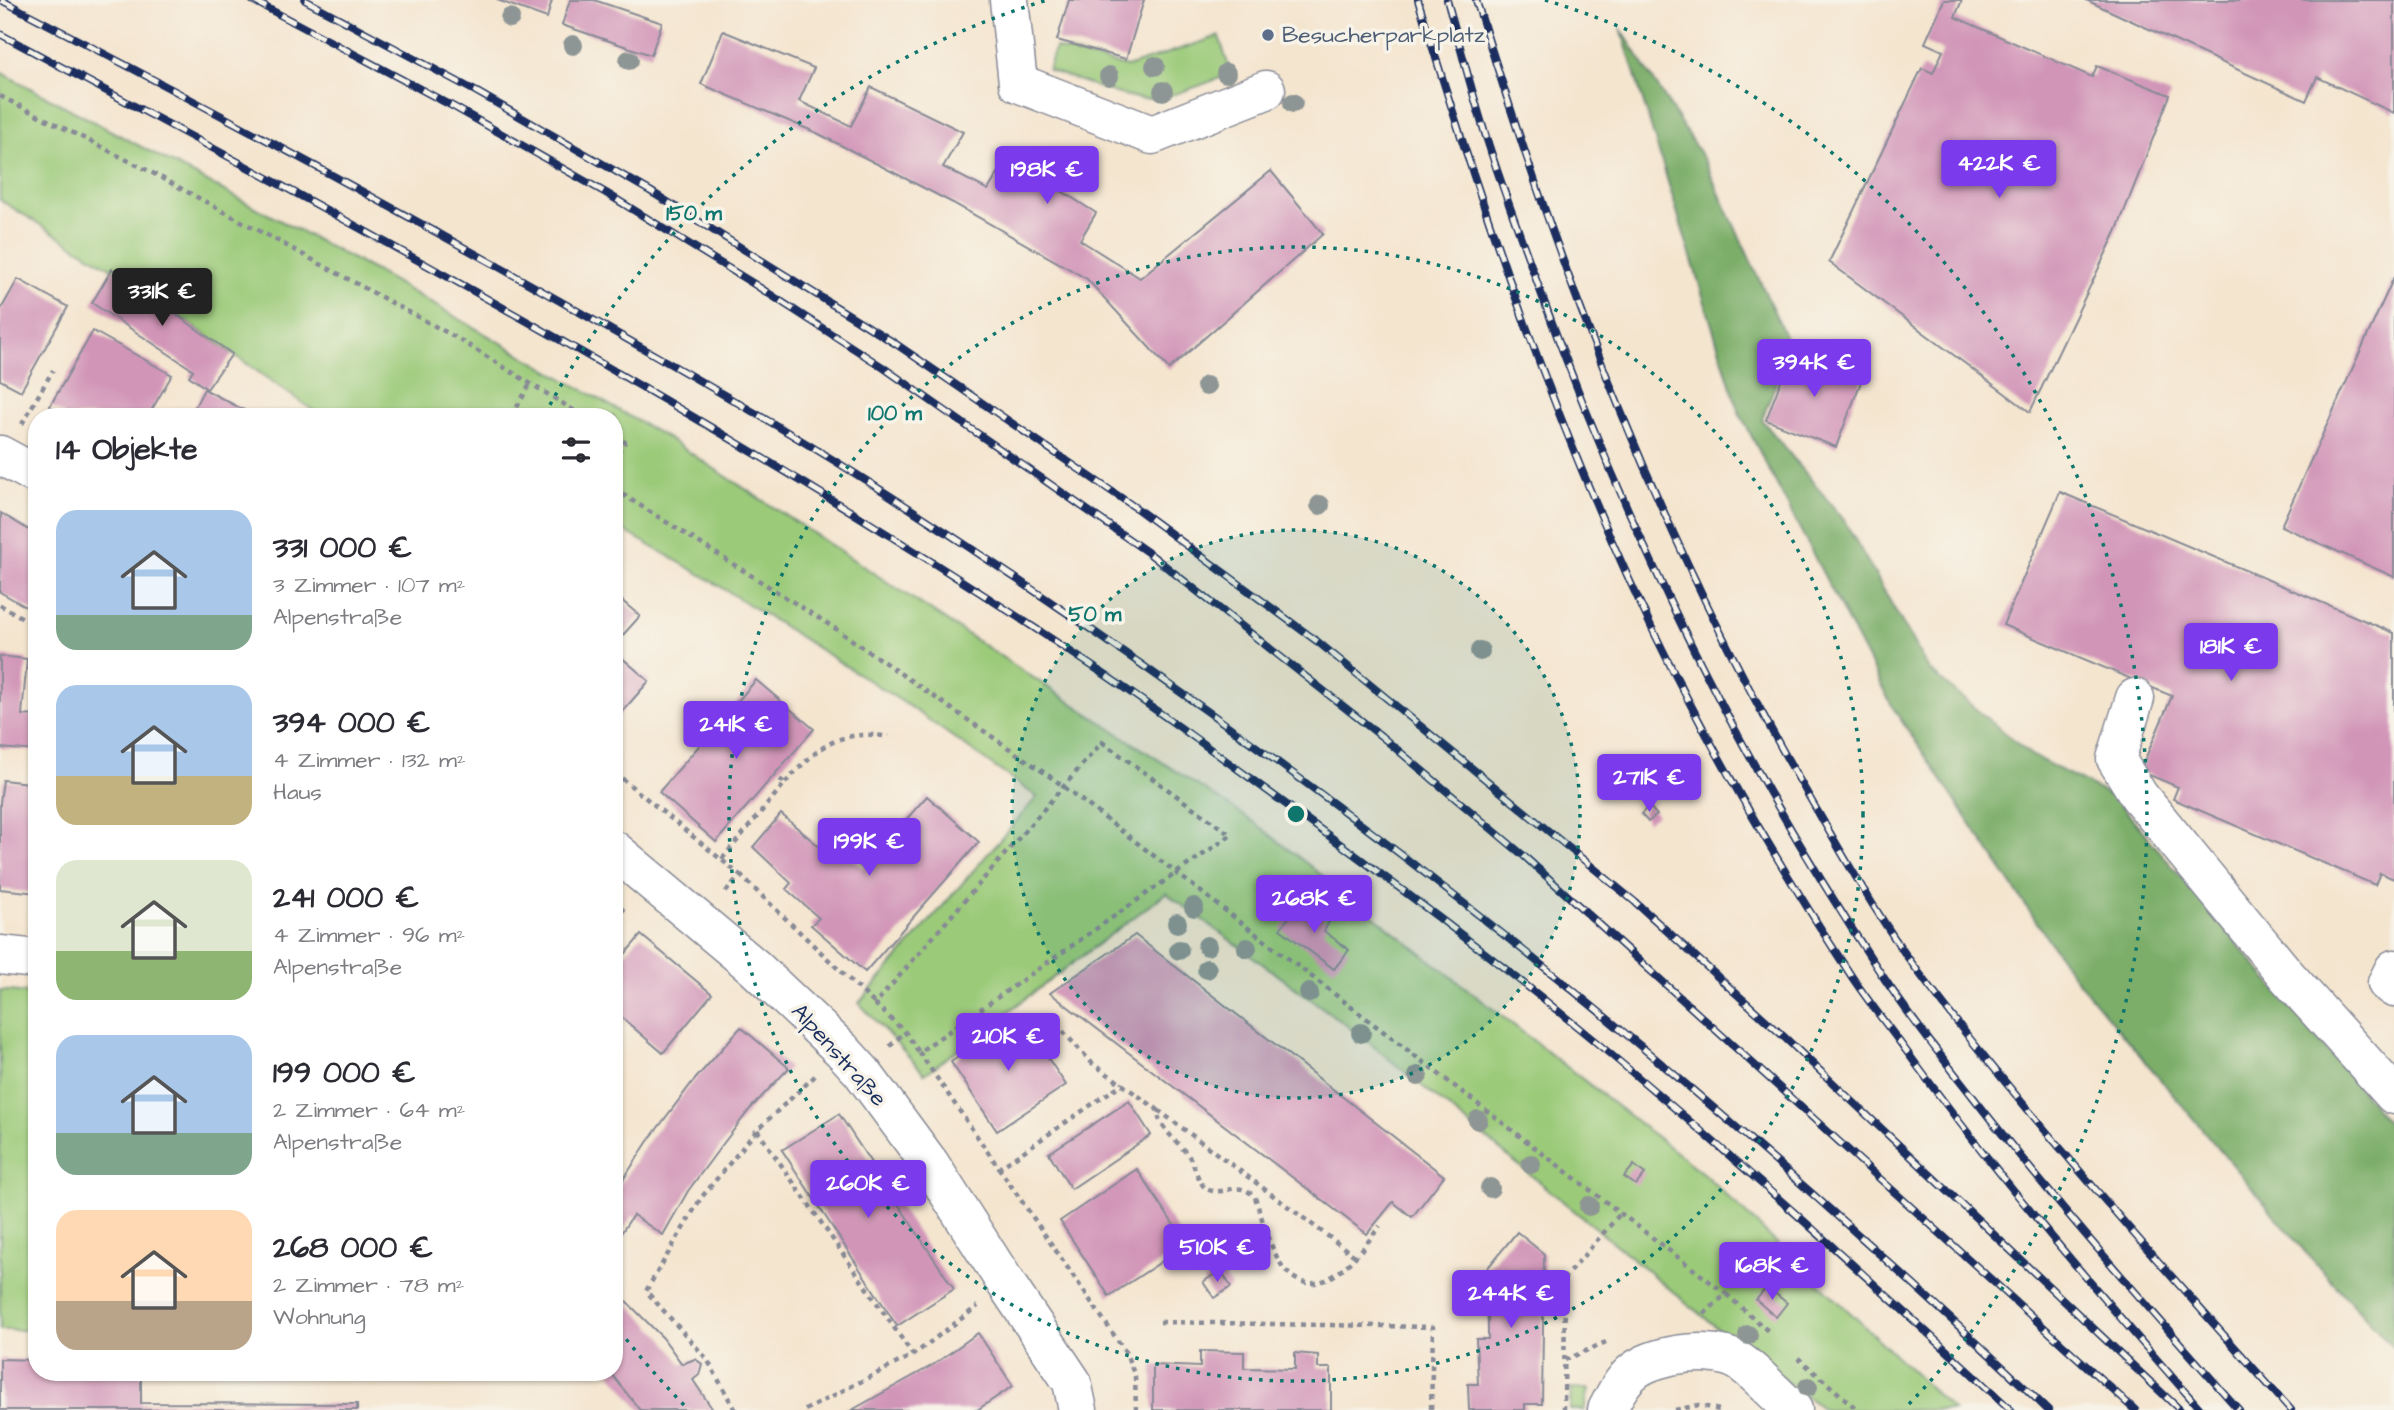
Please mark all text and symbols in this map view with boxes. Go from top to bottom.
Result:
place label: Besucherparkplatz [1282,19,1486,51]
marker: Besucherparkplatz [1260,27,1276,43]
pin: 422K € [1942,140,2056,200]
pin: 198K € [990,146,1104,206]
text: 422K € [1957,147,2041,179]
text: 198K € [1011,153,1083,185]
text: 150 m [666,199,722,228]
pin: 331K € [105,268,219,328]
text: 331K € [128,275,196,307]
pin: 394K € [1757,340,1871,399]
text: 394K € [1773,346,1855,378]
text: 100 m [868,399,923,428]
text: 14 Objekte [56,429,198,471]
icon: filters [557,431,595,469]
text: 331 000 € [273,527,412,569]
icon: home [112,538,196,622]
text: 3 Zimmer · 107 m² [273,569,465,601]
text: 50 m [1069,600,1122,629]
text: Alpenstraße [273,601,402,633]
pin: 181K € [2174,624,2288,683]
text: 181K € [2200,630,2262,662]
text: 394 000 € [273,702,430,744]
pin: 241K € [679,702,793,761]
text: 241K € [699,708,773,740]
icon: home [112,713,196,797]
text: 4 Zimmer · 132 m² [273,744,466,776]
pin: 271K € [1592,754,1706,814]
text: 271K € [1613,761,1685,793]
text: Haus [273,776,322,808]
centre of rings [1284,802,1308,826]
pin: 199K € [812,818,926,878]
text: 199K € [834,825,904,857]
pin: 268K € [1257,876,1371,935]
text: 241 000 € [273,877,419,919]
text: 268K € [1272,882,1356,914]
icon: home [112,888,196,972]
text: 4 Zimmer · 96 m² [273,919,465,951]
text: Alpenstraße [273,951,402,983]
street label: Alpenstraße [784,996,894,1114]
pin: 210K € [951,1014,1065,1073]
text: 210K € [972,1020,1044,1052]
text: 199 000 € [273,1052,416,1094]
icon: home [112,1063,196,1147]
text: 2 Zimmer · 64 m² [273,1094,465,1126]
text: Alpenstraße [273,1126,402,1158]
pin: 260K € [811,1160,925,1220]
text: 260K € [826,1167,910,1199]
pin: 510K € [1160,1224,1274,1284]
text: 268 000 € [273,1227,433,1269]
text: 510K € [1179,1231,1255,1263]
icon: home [112,1238,196,1322]
pin: 168K € [1715,1242,1829,1302]
text: 168K € [1735,1249,1809,1281]
text: 2 Zimmer · 78 m² [273,1269,464,1301]
pin: 244K € [1454,1270,1568,1330]
text: 244K € [1468,1277,1554,1309]
text: Wohnung [273,1301,366,1333]

